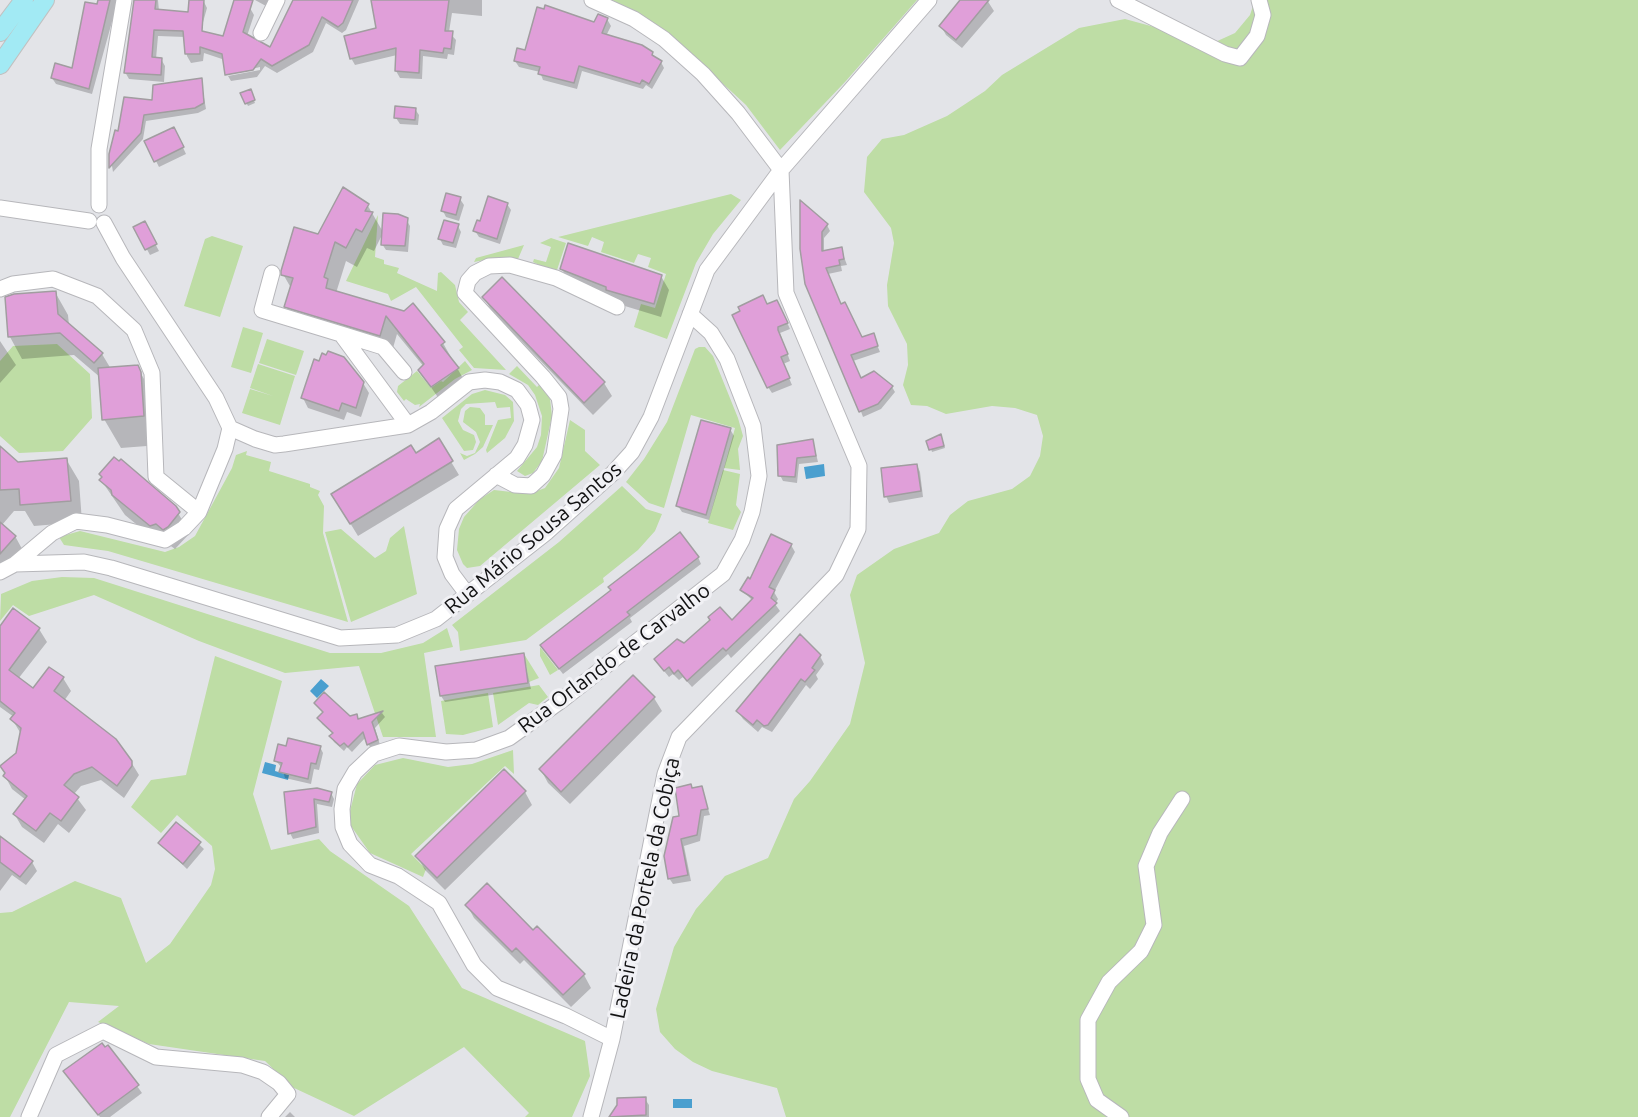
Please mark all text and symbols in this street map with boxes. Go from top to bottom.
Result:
street label: Rua Mário Sousa Santos [439,457,627,619]
street label: Rua Orlando de Carvalho [513,577,715,739]
street label: Ladeira da Portela da Cobiça [605,755,685,1021]

